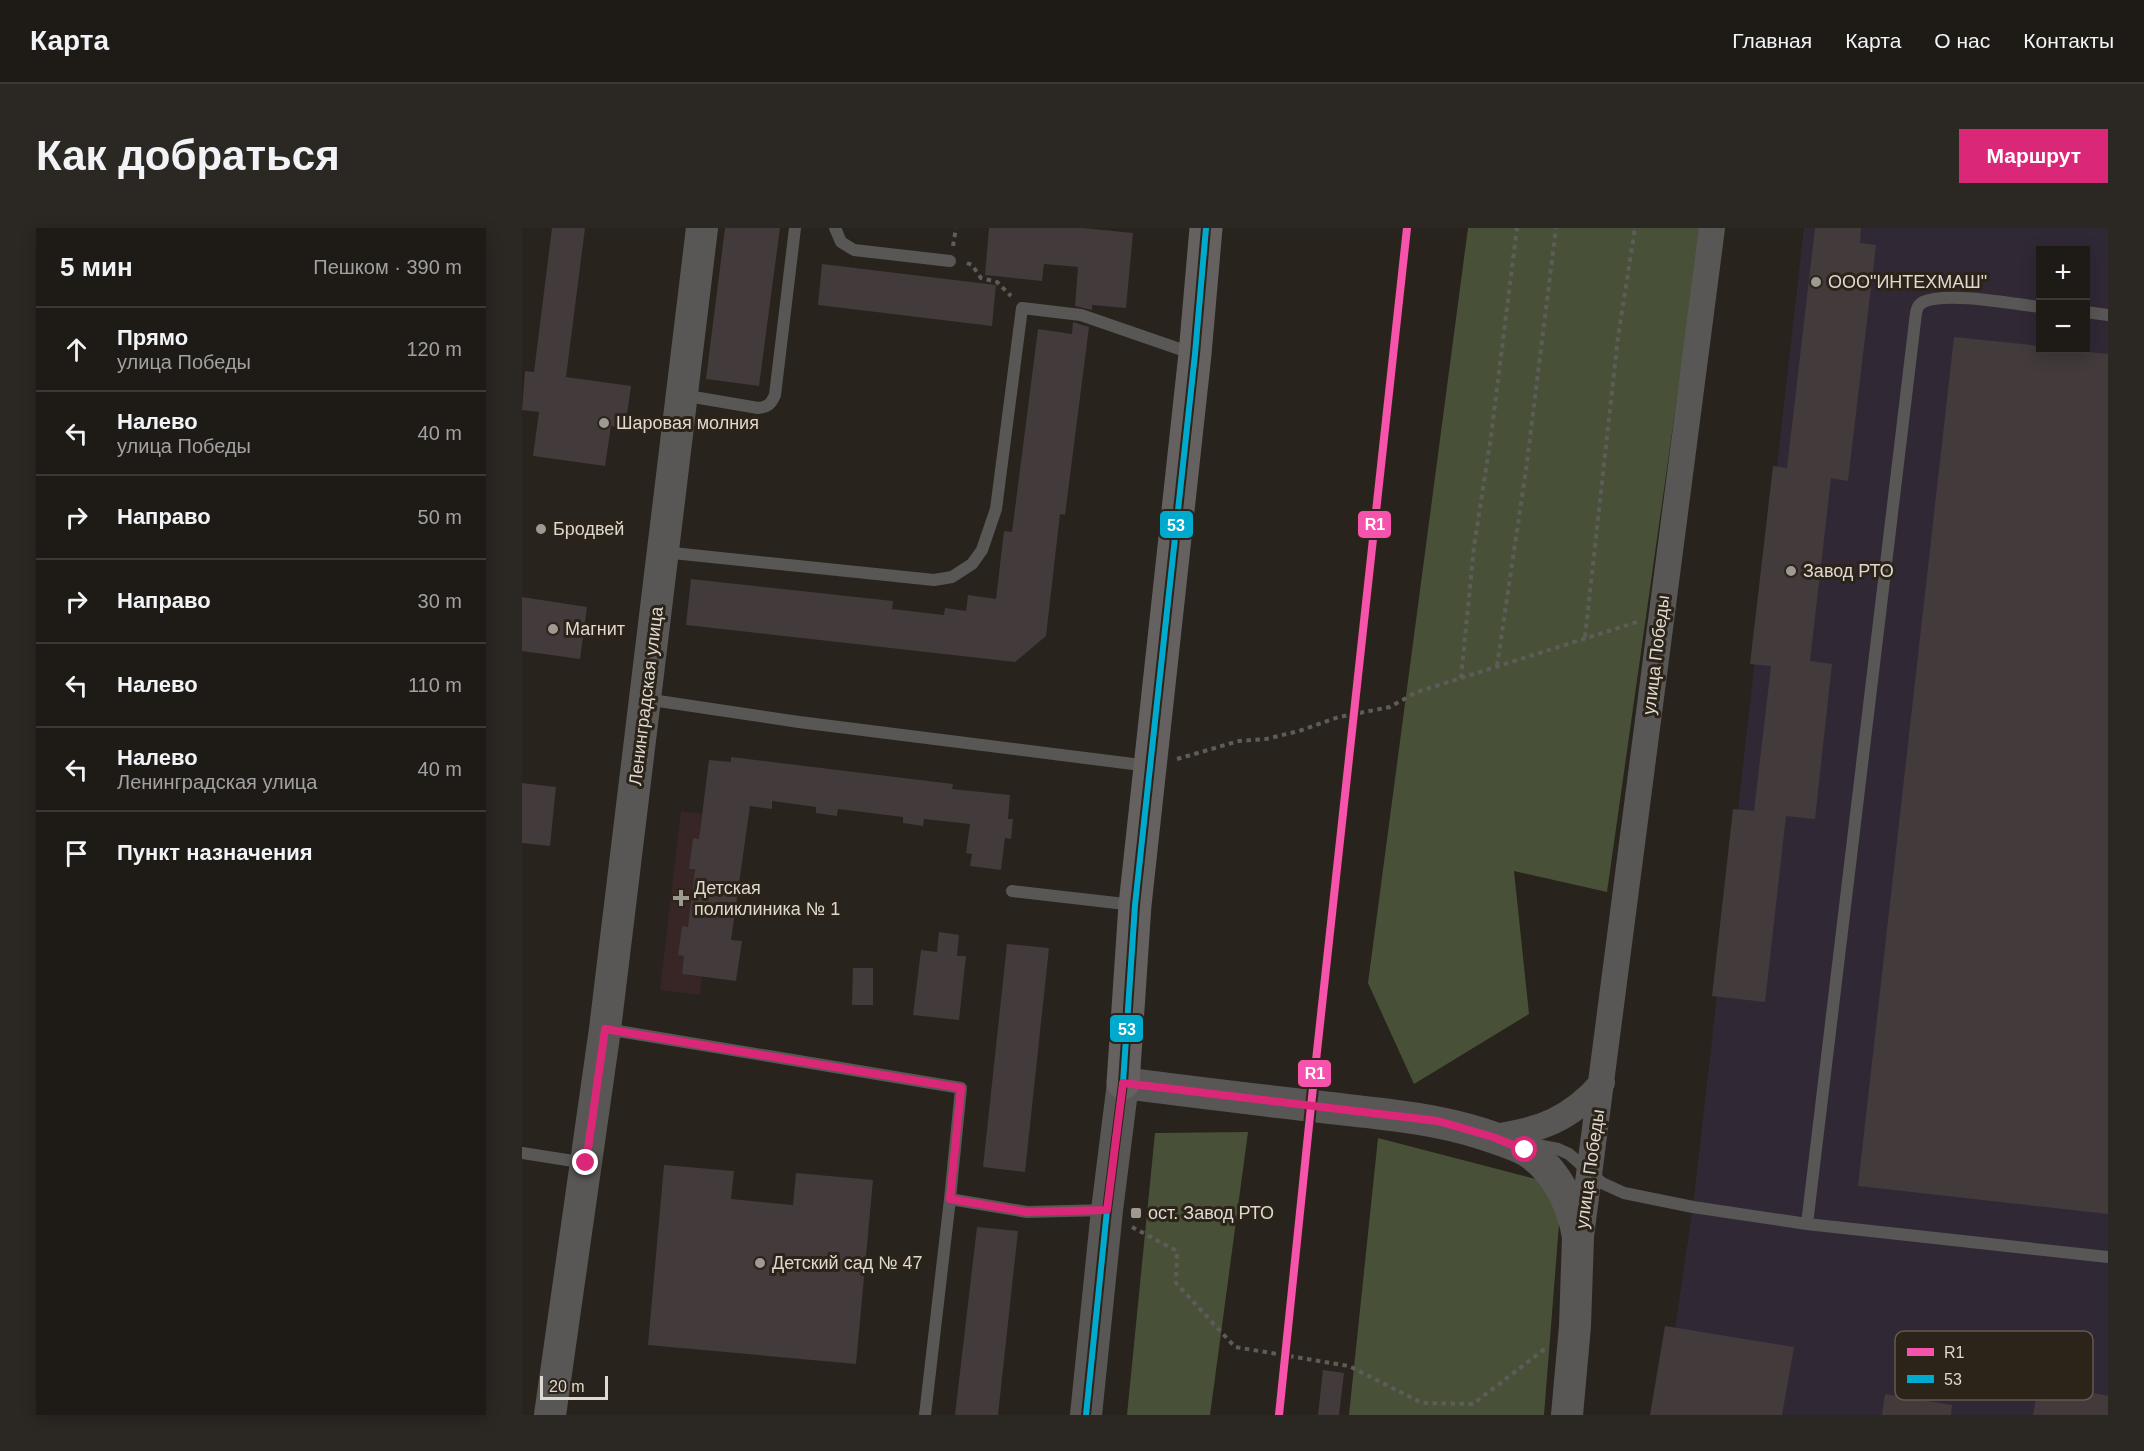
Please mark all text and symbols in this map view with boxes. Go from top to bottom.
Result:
text: Карта [30,25,109,56]
text: Главная [1732,29,1812,52]
text: Карта [1845,29,1901,52]
text: О нас [1934,29,1990,52]
text: Контакты [2023,29,2114,52]
button: Маршрут [1959,129,2108,183]
text: Как добраться [36,132,340,179]
map controls [2036,246,2090,354]
button: + [2036,246,2090,300]
text: 5 мин [60,252,133,282]
text: Пешком · 390 m [313,256,462,278]
place label: ООО"ИНТЕХМАШ" [1828,272,1987,292]
marker: ООО"ИНТЕХМАШ" [1809,275,1823,289]
button: − [2036,300,2090,354]
text: Прямо [117,325,188,350]
icon: ahead [60,333,93,366]
text: 120 m [406,338,462,360]
text: улица Победы [117,351,251,373]
text: Налево [117,409,198,434]
place label: Шаровая молния [616,413,759,433]
marker: Шаровая молния [597,416,611,430]
icon: left [60,417,93,450]
text: 40 m [418,422,462,444]
text: улица Победы [117,435,251,457]
icon: right [60,501,93,534]
text: Направо [117,504,211,529]
text: 50 m [418,506,462,528]
line badge: 53 [1159,510,1194,539]
line badge: R1 [1357,510,1392,539]
text: R1 [1365,516,1385,533]
text: 53 [1167,517,1185,534]
place label: Бродвей [553,519,624,539]
marker: Бродвей [534,522,548,536]
place label: Завод РТО [1803,561,1894,581]
marker: Завод РТО [1784,564,1798,578]
icon: right [60,585,93,618]
text: Направо [117,588,211,613]
text: 30 m [418,590,462,612]
street label: улица Победы [1639,594,1673,716]
street label: Ленинградская улица [625,604,667,787]
place label: Магнит [565,619,625,639]
marker: Магнит [546,622,560,636]
icon: left [60,669,93,702]
text: Налево [117,672,198,697]
text: 110 m [408,674,462,696]
text: Налево [117,745,198,770]
icon: left [60,753,93,786]
text: 40 m [418,758,462,780]
text: Ленинградская улица [117,771,317,793]
icon: arrive [60,837,93,870]
text: Пункт назначения [117,840,313,865]
place label: Детская поликлиника № 1 [694,878,840,919]
marker: Детская поликлиника № 1 [672,889,690,907]
line badge: 53 [1109,1014,1144,1043]
text: 53 [1118,1021,1136,1038]
line badge: R1 [1297,1059,1332,1088]
text: R1 [1305,1065,1325,1082]
street label: улица Победы [1572,1108,1608,1230]
route start [1511,1136,1537,1162]
route end [572,1149,598,1175]
place label: ост. Завод РТО [1148,1203,1274,1223]
marker: ост. Завод РТО [1129,1206,1143,1220]
place label: Детский сад № 47 [772,1253,922,1273]
marker: Детский сад № 47 [753,1256,767,1270]
legend [1895,1331,2093,1400]
text: R1 [1944,1344,1965,1361]
text: 53 [1944,1371,1962,1388]
scale bar [540,1373,608,1400]
text: 20 m [549,1378,585,1395]

